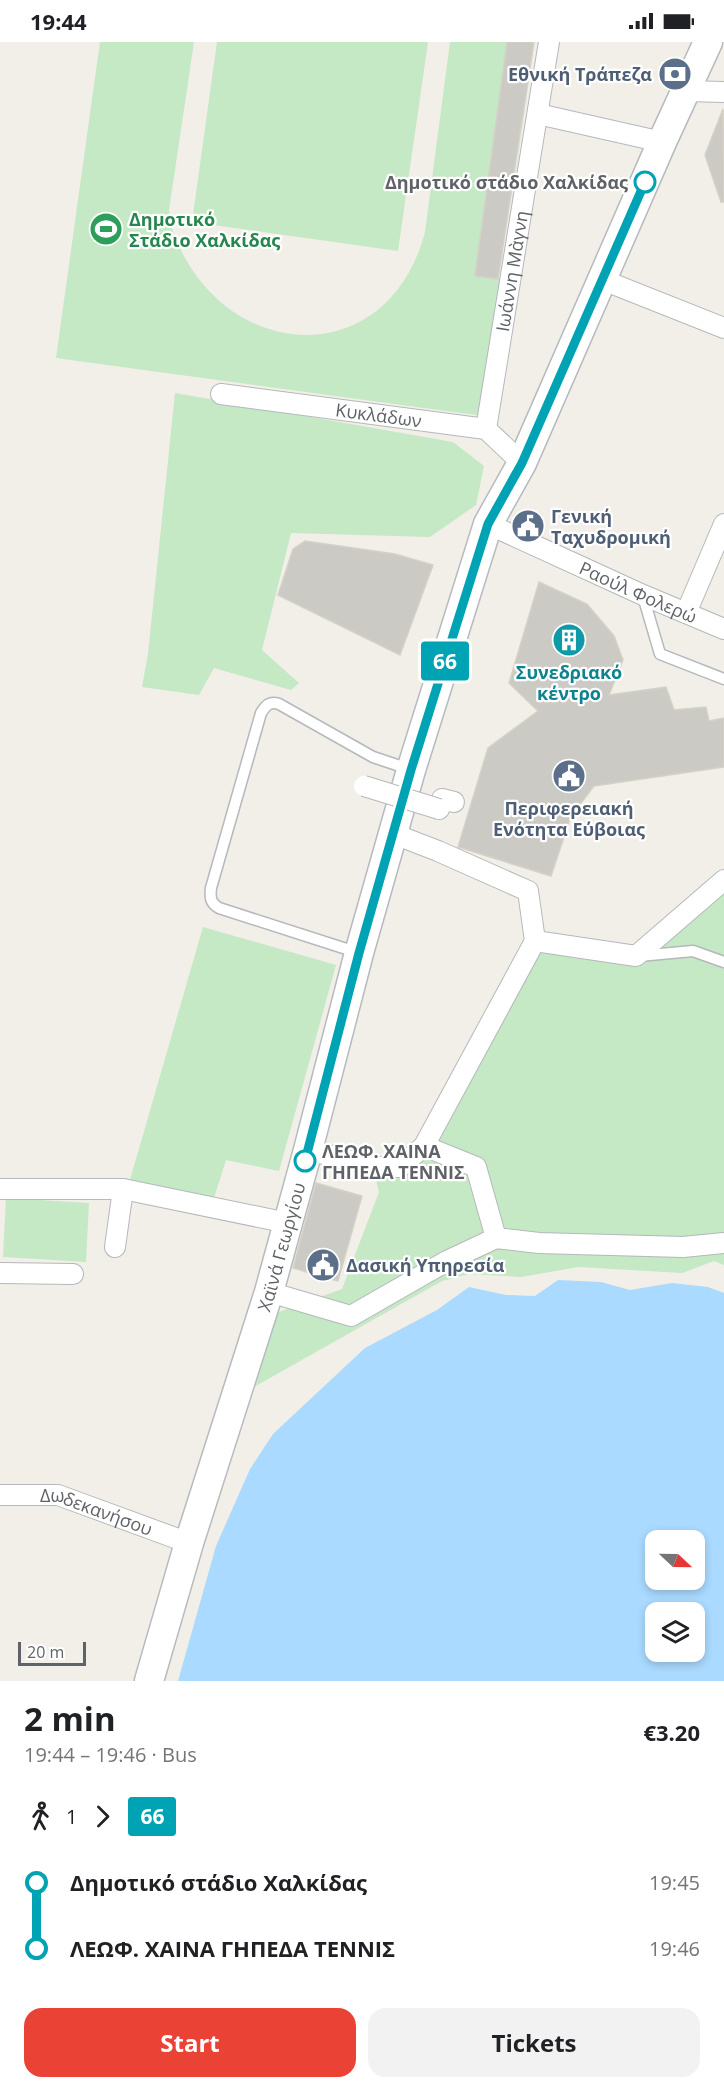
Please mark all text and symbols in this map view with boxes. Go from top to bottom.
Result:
text: 19:44 [30,6,87,36]
bank icon: Εθνική Τράπεζα [657,56,693,92]
place label: Εθνική Τράπεζα [508,62,652,86]
place label: Δημοτικό στάδιο Χαλκίδας [385,170,628,194]
marker: Δημοτικό στάδιο Χαλκίδας [634,171,656,193]
place label: Δημοτικό Στάδιο Χαλκίδας [129,207,280,252]
street label: Ιωάννη Μὰγνη [490,209,533,333]
sports icon: Δημοτικό Στάδιο Χαλκίδας [88,211,124,247]
street label: Κυκλάδων [334,397,423,432]
place label: Γενική Ταχυδρομική [551,504,671,549]
public building icon: Γενική Ταχυδρομική [510,508,546,544]
street label: Ραούλ Φολερώ [576,556,701,628]
building icon: Συνεδριακό κέντρο [551,622,587,658]
line badge: 66 [418,642,472,680]
text: 66 [433,647,457,675]
place label: Συνεδριακό κέντρο [516,660,622,705]
public building icon: Περιφερειακή Ενότητα Εύβοιας [551,758,587,794]
place label: Περιφερειακή Ενότητα Εύβοιας [493,796,645,841]
place label: ΛΕΩΦ. ΧΑΙΝΑ ΓΗΠΕΔΑ ΤΕΝΝΙΣ [322,1139,465,1184]
marker: ΛΕΩΦ. ΧΑΙΝΑ ΓΗΠΕΔΑ ΤΕΝΝΙΣ [294,1150,316,1172]
street label: Χαϊνά Γεωργίου [252,1180,311,1314]
public building icon: Δασική Υπηρεσία [305,1247,341,1283]
place label: Δασική Υπηρεσία [346,1253,505,1277]
street label: Δωδεκανήσου [40,1483,156,1541]
north arrow [645,1530,705,1590]
map controls [645,1530,705,1662]
button: layers [645,1602,705,1662]
scale bar [18,1639,86,1666]
text: 20 m [27,1641,64,1663]
text: 2 min [24,1696,116,1741]
text: €3.20 [643,1717,700,1747]
text: 19:44 – 19:46 · Bus [24,1741,197,1768]
icon: walk [24,1800,57,1833]
icon: forward [86,1800,119,1833]
text: 66 [140,1802,164,1830]
text: 1 [66,1803,77,1830]
text: Δημοτικό στάδιο Χαλκίδας [70,1867,367,1897]
text: 19:45 [649,1869,700,1896]
text: ΛΕΩΦ. ΧΑΙΝΑ ΓΗΠΕΔΑ ΤΕΝΝΙΣ [70,1933,395,1963]
text: 19:46 [649,1935,700,1962]
button: Start [24,2008,356,2077]
button: Tickets [368,2008,700,2077]

